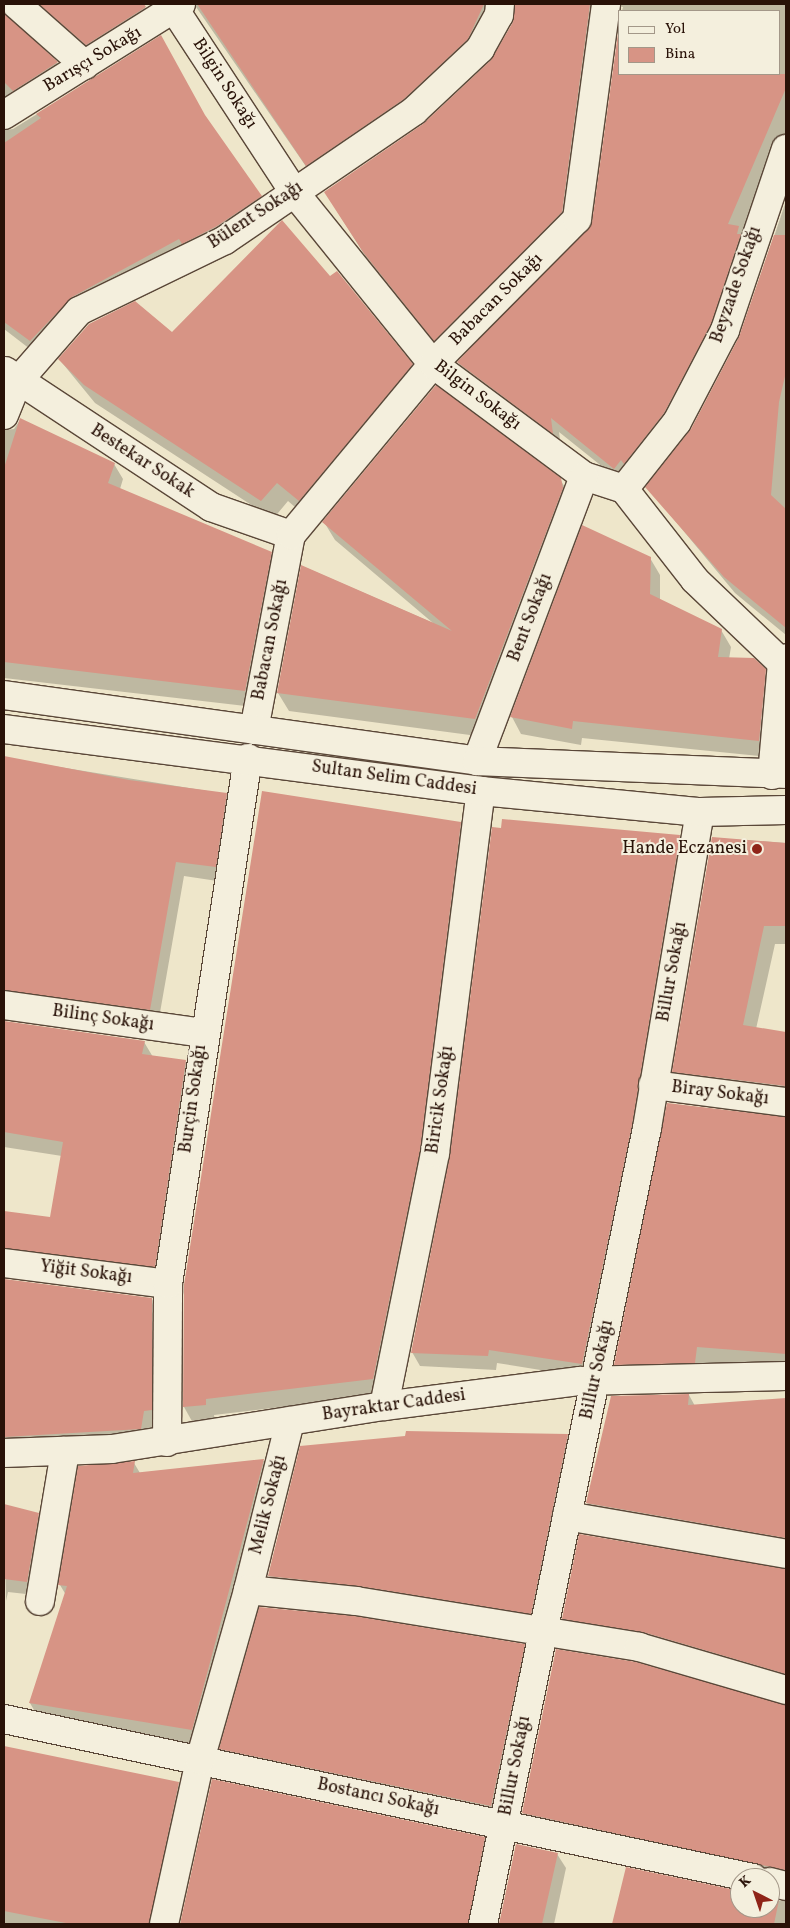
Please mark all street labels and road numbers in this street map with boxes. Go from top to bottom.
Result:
street label: Barışçı Sokağı [40,22,146,98]
street label: Bilgin Sokağı [187,35,261,133]
street label: Bülent Sokağı [205,177,307,255]
street label: Beyzade Sokağı [707,224,767,346]
street label: Babacan Sokağı [446,249,548,351]
street label: Bilgin Sokağı [429,356,525,436]
street label: Bestekar Sokak [86,420,198,504]
street label: Bent Sokağı [504,571,558,665]
street label: Babacan Sokağı [249,578,293,702]
street label: Sultan Selim Caddesi [310,757,478,801]
street label: Billur Sokağı [654,920,692,1024]
street label: Bilinç Sokağı [51,1001,155,1037]
street label: Burçin Sokağı [176,1043,212,1155]
street label: Biricik Sokağı [423,1044,459,1156]
street label: Biray Sokağı [670,1077,770,1111]
street label: Yiğit Sokağı [39,1257,133,1289]
street label: Billur Sokağı [577,1318,619,1422]
street label: Bayraktar Caddesi [321,1385,467,1427]
street label: Melik Sokağı [246,1453,292,1557]
street label: Billur Sokağı [496,1714,536,1818]
street label: Bostancı Sokağı [315,1775,441,1821]

